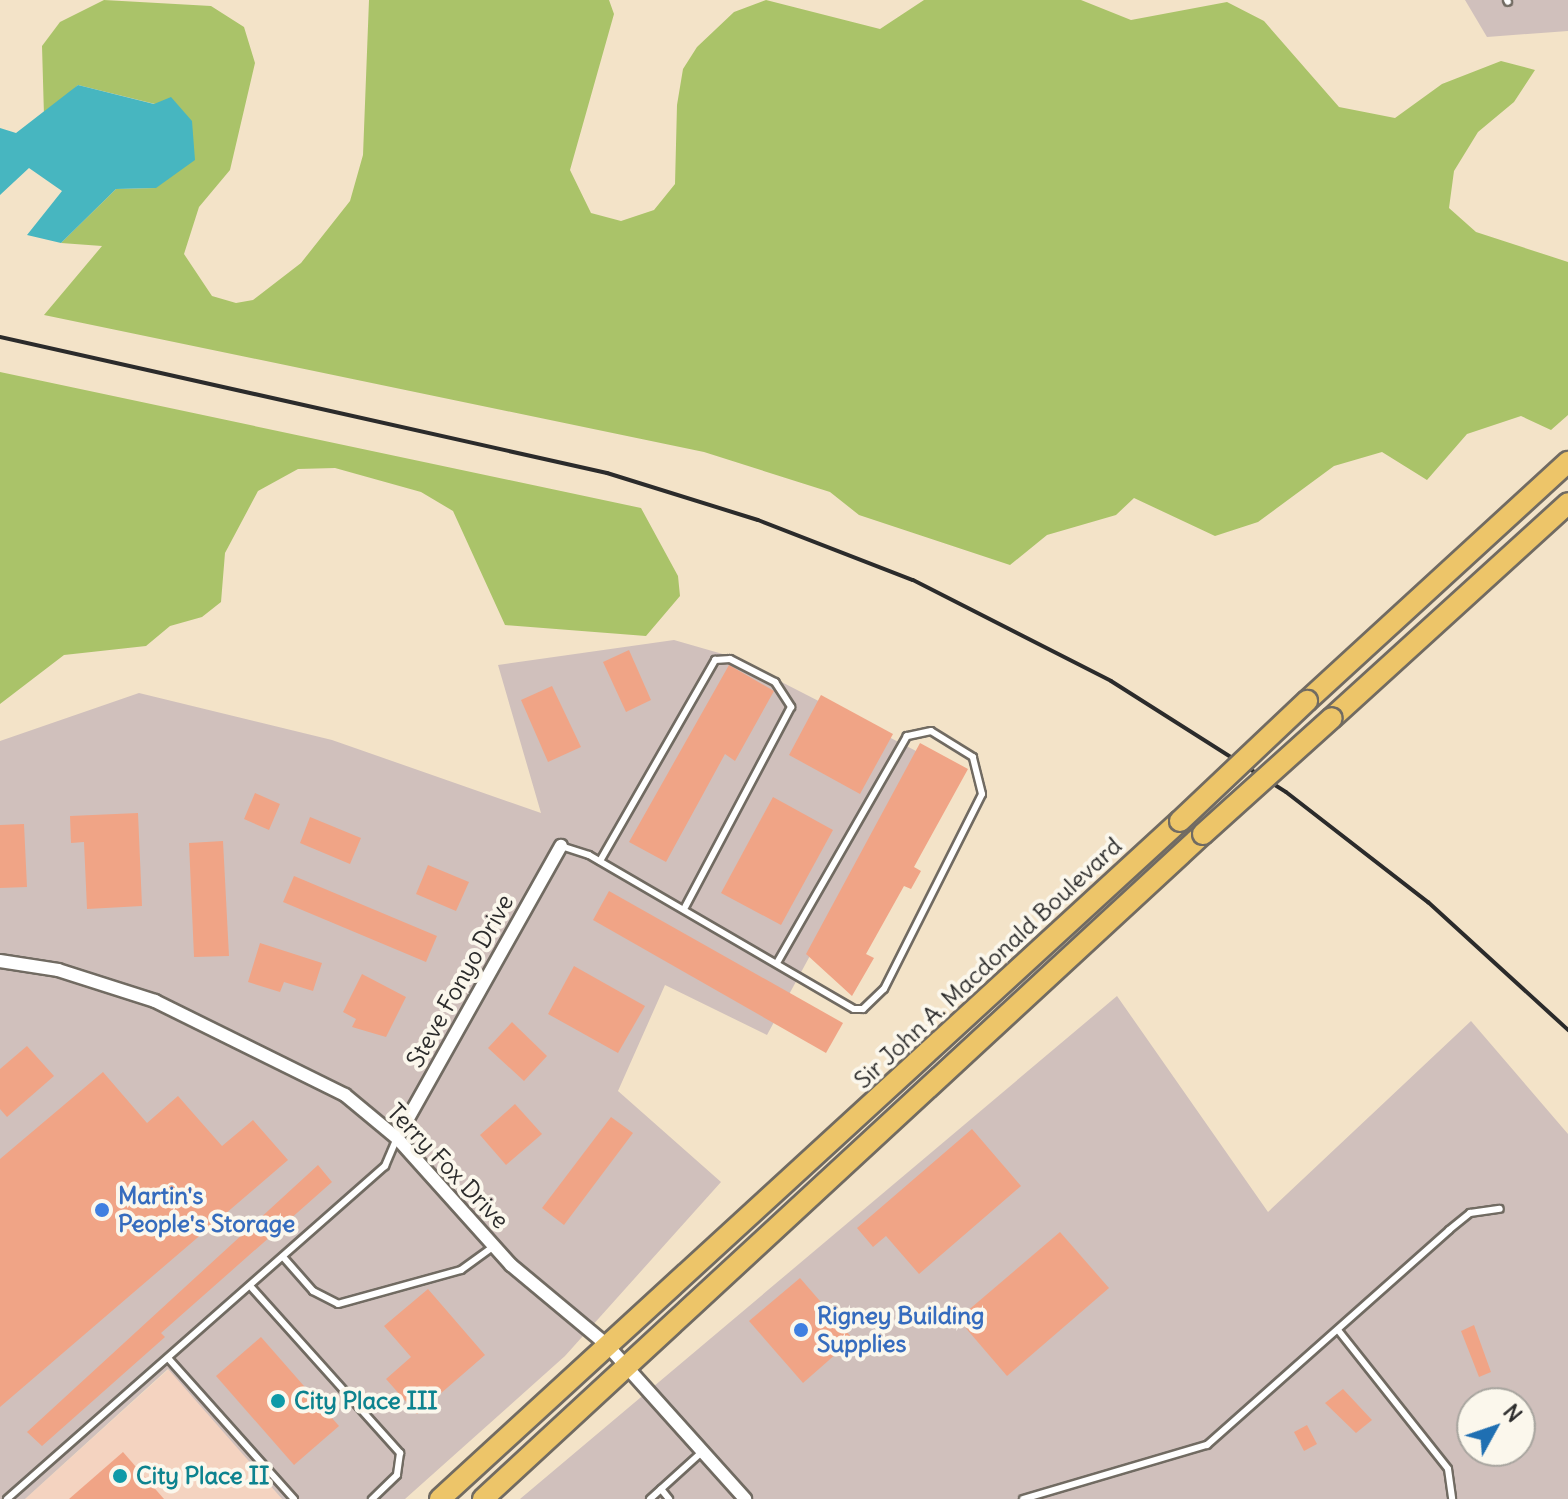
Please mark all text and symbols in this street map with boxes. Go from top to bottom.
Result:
street label: Sir John A. Macdonald Boulevard [848,831,1128,1095]
street label: Steve Fonyo Drive [401,889,519,1073]
street label: Terry Fox Drive [381,1097,515,1235]
place label: Martin's People's Storage [118,1182,295,1238]
marker: Martin's People's Storage [93,1201,111,1219]
place label: Rigney Building Supplies [817,1302,984,1358]
marker: Rigney Building Supplies [792,1321,810,1339]
place label: City Place III [294,1387,438,1415]
north arrow [1456,1387,1536,1467]
marker: City Place III [269,1392,287,1410]
text: N [1497,1398,1528,1428]
place label: City Place II [136,1462,269,1490]
marker: City Place II [111,1467,129,1485]

